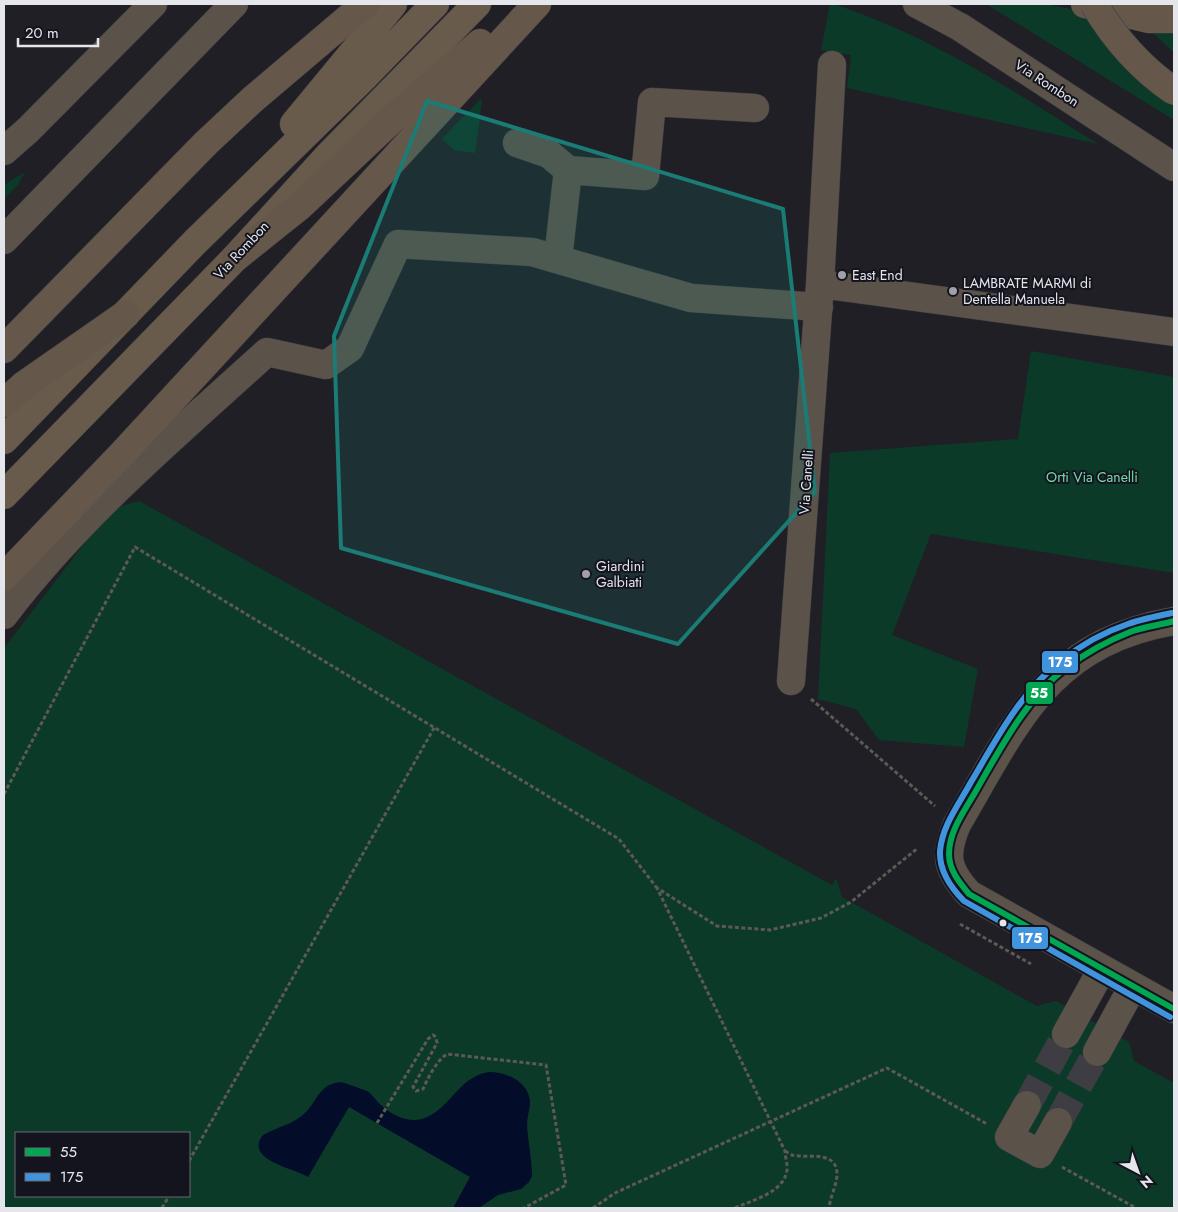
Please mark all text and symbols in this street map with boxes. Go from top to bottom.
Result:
scale bar [18,15,98,47]
text: 20 m [25,22,59,44]
street label: Via Rombon [1011,55,1083,111]
street label: Via Rombon [209,216,273,284]
place label: East End [852,265,903,285]
marker: East End [836,269,848,281]
place label: LAMBRATE MARMI di Dentella Manuela [963,273,1092,309]
marker: LAMBRATE MARMI di Dentella Manuela [947,285,959,297]
street label: Via Canelli [794,449,818,515]
park label: Orti Via Canelli [1046,467,1138,487]
place label: Giardini Galbiati [596,556,645,592]
marker: Giardini Galbiati [580,568,592,580]
line badge: 175 [1041,650,1079,674]
text: 175 [1048,652,1072,672]
line badge: 55 [1025,681,1054,705]
text: 55 [1030,683,1048,703]
unlabelled marker [998,918,1008,928]
line badge: 175 [1011,926,1049,950]
text: 175 [1018,928,1042,948]
legend [15,1132,190,1197]
text: 55 [60,1141,77,1163]
north arrow [1113,1147,1163,1197]
text: 175 [60,1166,83,1188]
text: N [1136,1171,1157,1193]

